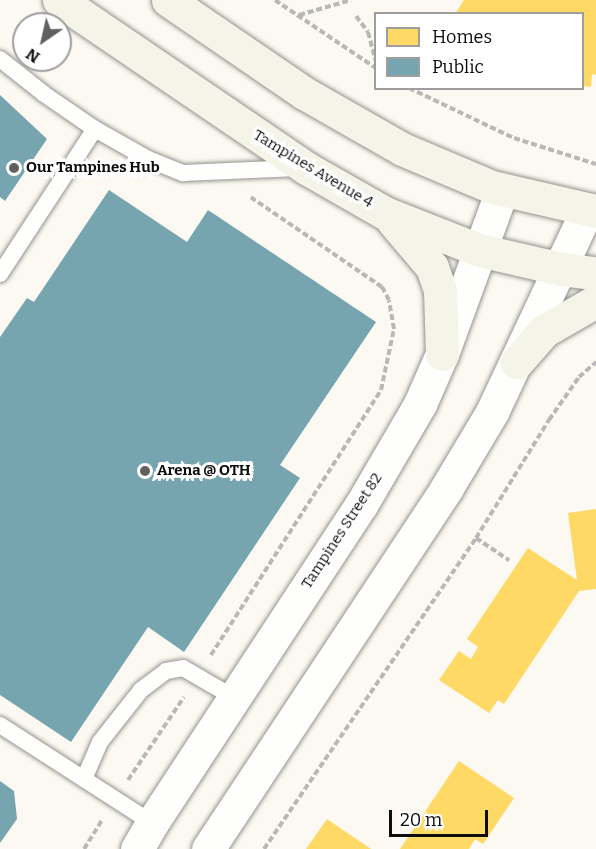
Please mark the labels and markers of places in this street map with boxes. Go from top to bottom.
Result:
place label: Our Tampines Hub [26,159,159,177]
marker: Our Tampines Hub [7,161,21,175]
place label: Arena @ OTH [157,462,250,480]
marker: Arena @ OTH [138,464,152,478]

